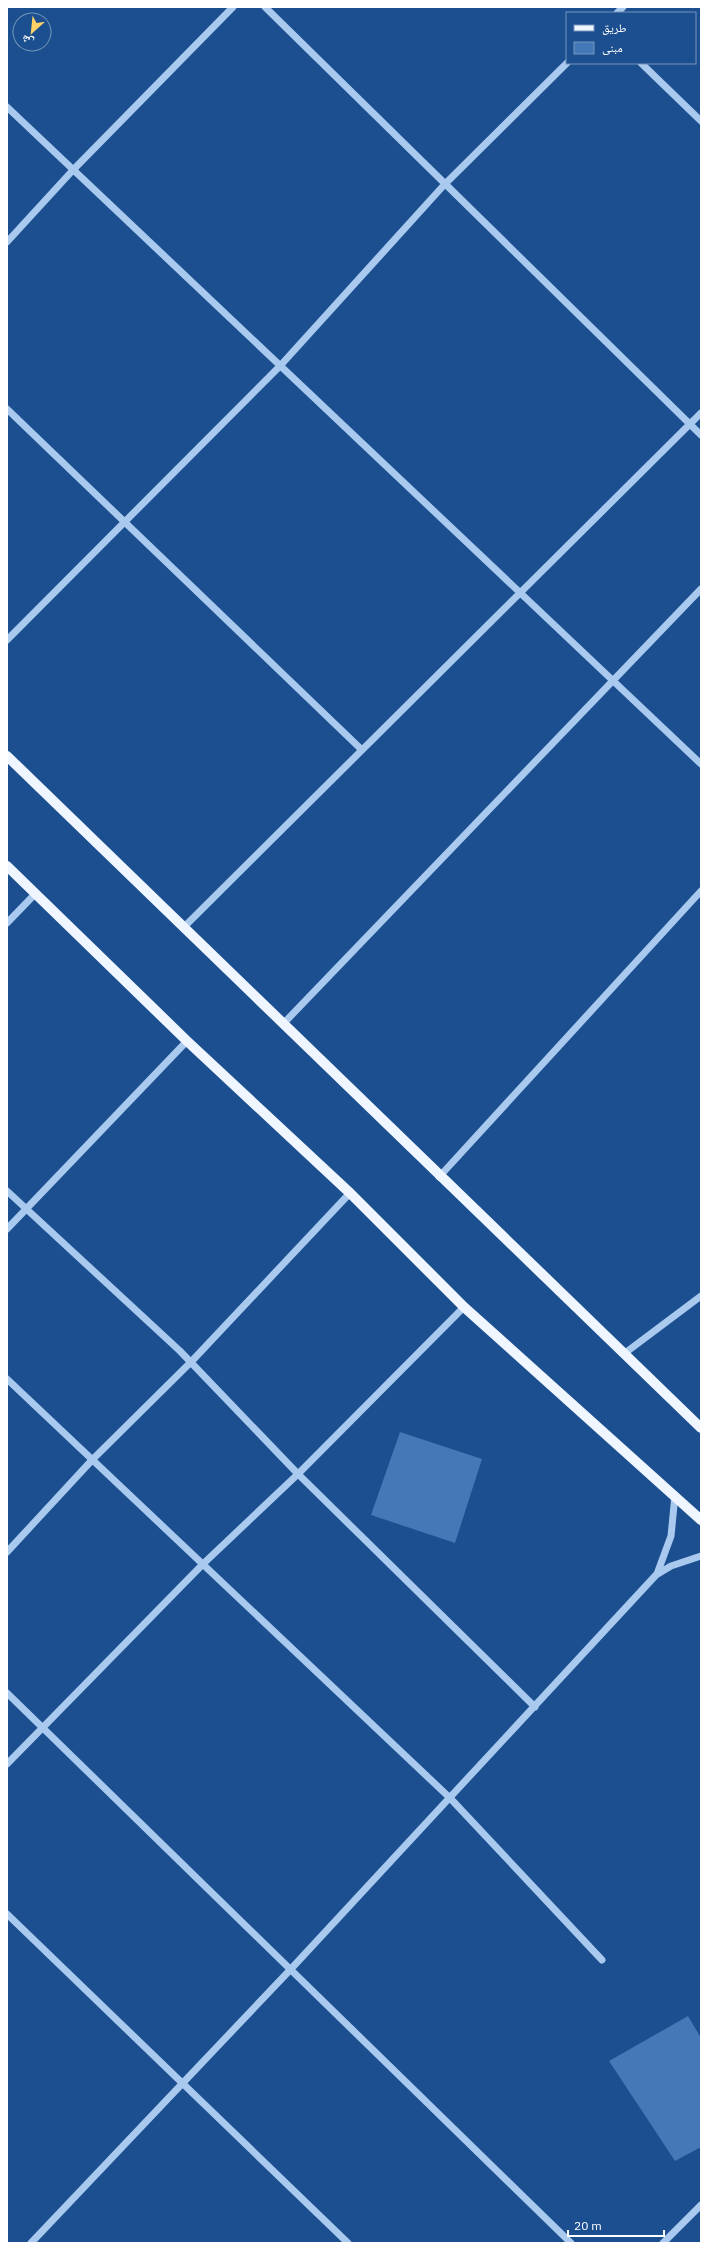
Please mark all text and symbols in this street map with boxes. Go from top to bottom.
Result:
north arrow [12,12,52,52]
legend [566,12,696,64]
text: طريق [602,20,627,35]
text: ش [19,31,36,50]
text: مبنى [602,40,623,55]
scale bar [568,2212,664,2238]
text: 20 m [574,2218,602,2233]

